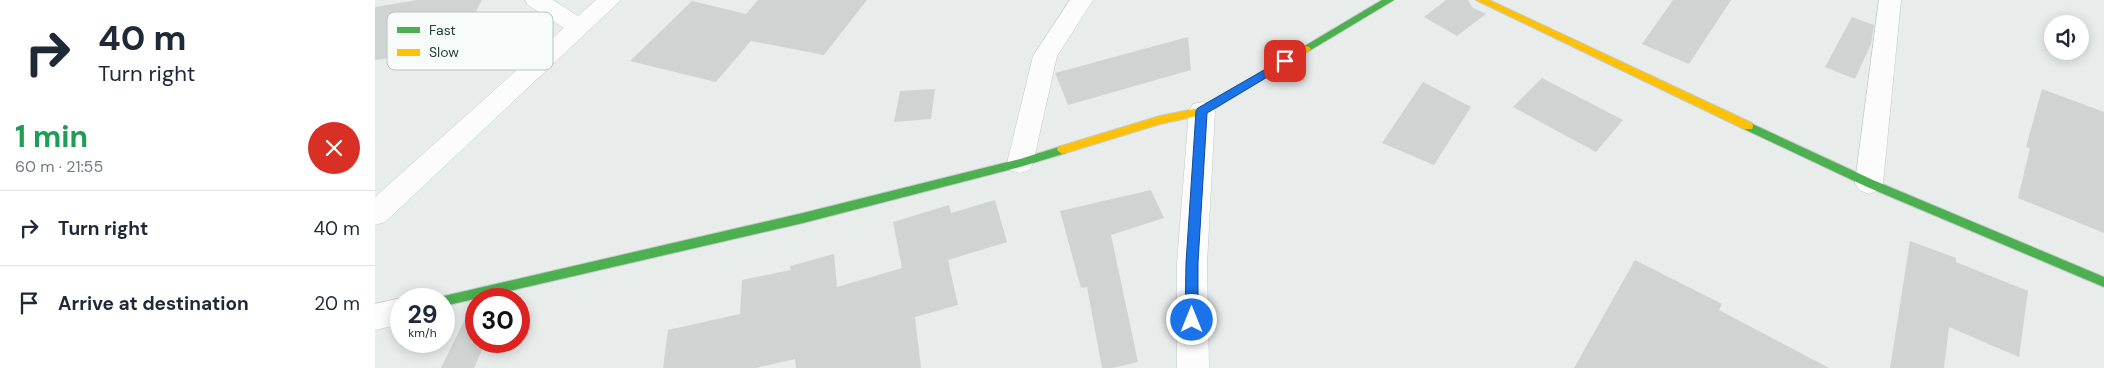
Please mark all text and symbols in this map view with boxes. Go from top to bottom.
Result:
legend [387,12,553,70]
text: 40 m [98,15,187,61]
map controls [2044,15,2089,60]
button: sound [2044,15,2089,60]
icon: right [15,20,80,85]
text: Fast [429,21,456,39]
pin [1264,40,1306,82]
text: Slow [429,43,459,61]
icon: arrive [1271,47,1299,75]
text: Turn right [98,59,195,88]
text: 1 min [15,117,88,156]
button: close [308,122,360,174]
text: 60 m · 21:55 [15,156,103,177]
icon: right [15,214,43,242]
text: Turn right [58,216,148,241]
text: 40 m [313,216,360,241]
speed limit sign: 30 [465,288,530,353]
icon: arrive [15,289,43,317]
text: Arrive at destination [58,291,249,316]
text: 20 m [314,291,360,316]
position arrow [1165,293,1217,345]
text: 29 [407,298,438,331]
text: km/h [408,325,437,341]

